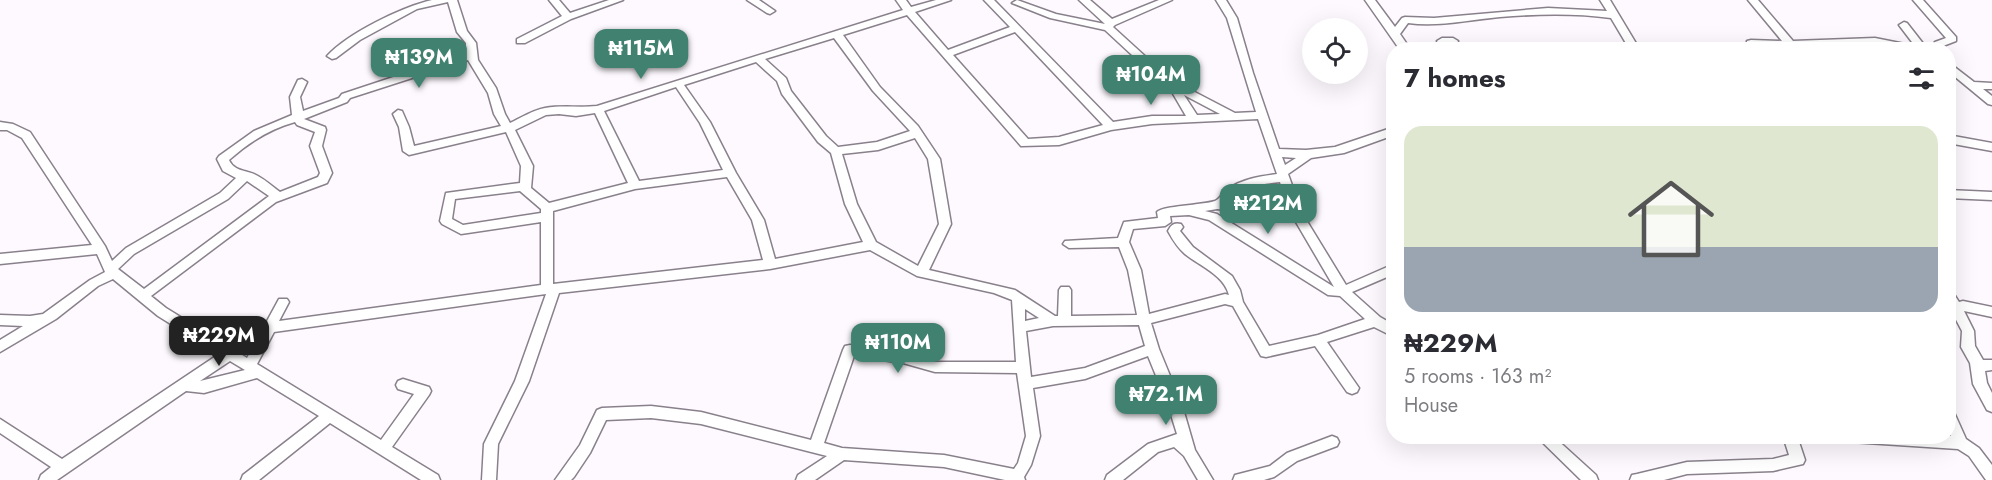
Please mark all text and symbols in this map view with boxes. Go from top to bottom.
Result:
map controls [1302,18,1368,84]
button: locate [1302,18,1368,84]
pin: ₦115M [599,29,683,80]
text: ₦115M [608,34,674,63]
pin: ₦139M [377,38,461,89]
text: ₦139M [385,43,453,72]
pin: ₦104M [1109,55,1193,106]
text: 7 homes [1404,59,1506,97]
text: ₦104M [1116,60,1186,89]
icon: filters [1905,62,1938,95]
icon: home [1617,165,1725,273]
pin: ₦212M [1226,184,1310,235]
text: ₦212M [1234,189,1302,218]
pin: ₦229M [177,316,261,367]
text: ₦229M [183,321,255,350]
pin: ₦110M [856,323,940,374]
text: ₦229M [1404,324,1497,362]
text: ₦110M [865,328,931,357]
text: 5 rooms · 163 m² [1404,362,1551,391]
pin: ₦72.1M [1117,375,1215,426]
text: ₦72.1M [1129,380,1203,409]
text: House [1404,391,1458,420]

